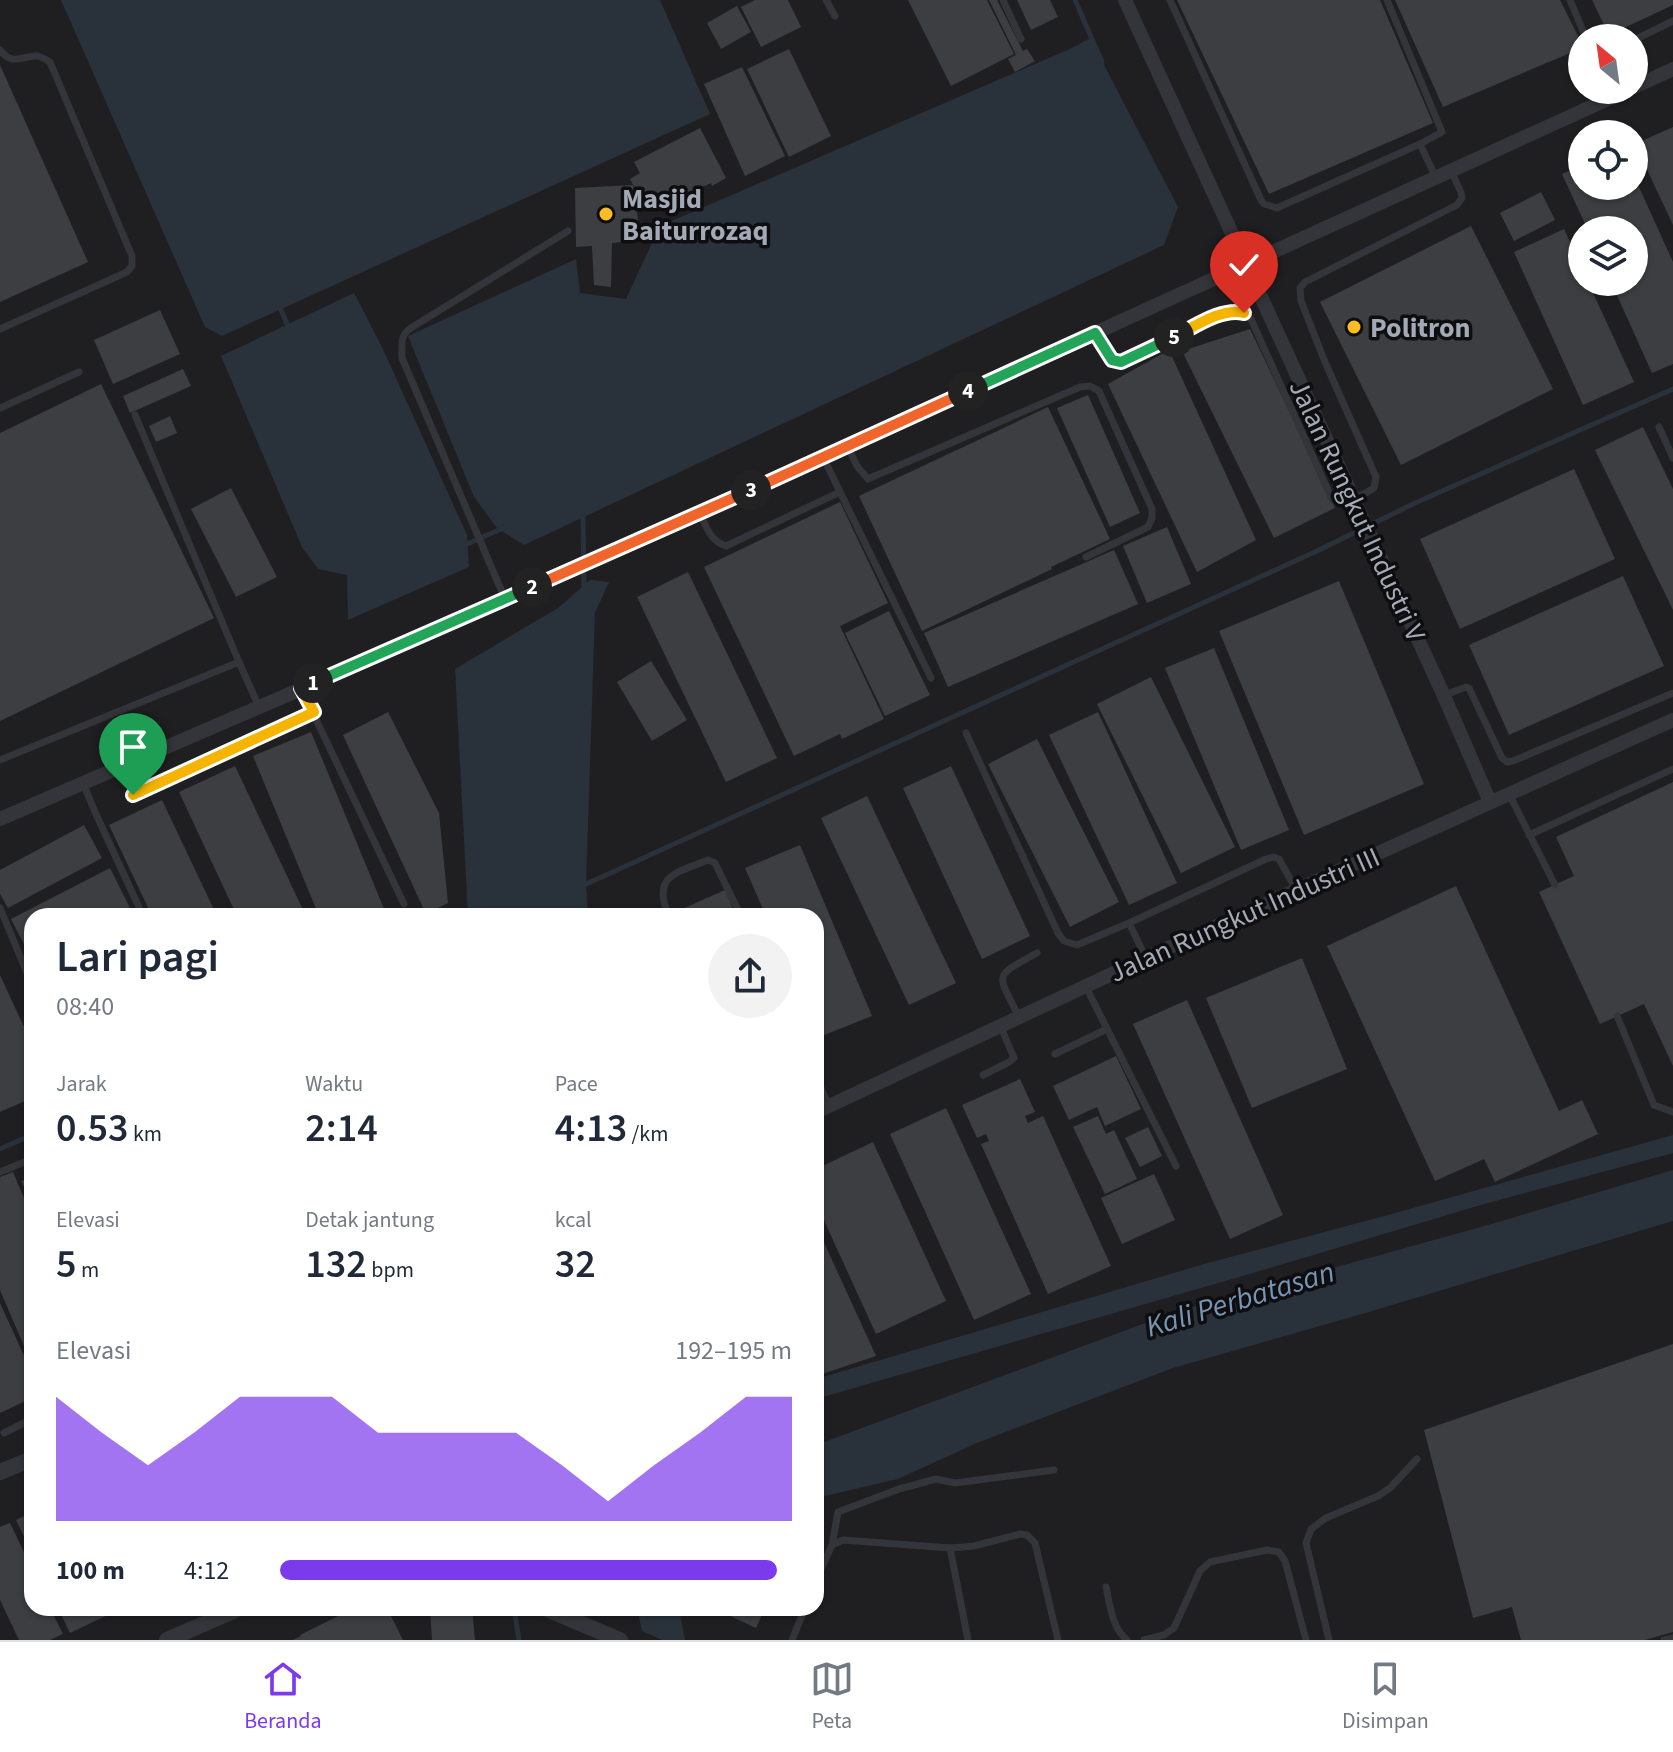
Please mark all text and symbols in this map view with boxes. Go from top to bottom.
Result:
north arrow [1568,24,1648,104]
map controls [1568,24,1648,296]
button: locate [1568,120,1648,200]
place label: Masjid Baiturrozaq [622,179,769,251]
marker: Masjid Baiturrozaq [597,205,615,223]
button: layers [1568,216,1648,296]
pin [1210,231,1278,313]
icon: check [1222,243,1266,287]
place label: Politron [1370,308,1471,348]
pin: 5 [1154,317,1194,357]
marker: Politron [1345,318,1363,336]
text: 5 [1168,321,1180,353]
pin: 4 [948,371,988,411]
street label: Jalan Rungkut Industri V [1279,373,1436,648]
text: 4 [962,375,974,407]
pin: 3 [731,470,771,510]
text: 3 [745,474,757,506]
pin: 2 [512,567,552,607]
text: 2 [526,571,538,603]
pin: 1 [293,663,333,703]
text: 1 [307,667,319,699]
pin [99,713,167,795]
icon: arrive [111,725,155,769]
street label: Jalan Rungkut Industri III [1103,837,1386,993]
text: Lari pagi [56,926,219,989]
button: share [708,934,792,1018]
text: 08:40 [56,988,114,1025]
text: Jarak [56,1068,107,1100]
text: Waktu [305,1068,363,1100]
text: Pace [555,1068,598,1100]
text: 0.53 [56,1100,129,1157]
text: 2:14 [305,1100,378,1157]
text: 4:13 [555,1100,627,1157]
text: km [129,1118,162,1150]
text: /km [627,1118,668,1150]
text: Elevasi [56,1204,120,1236]
text: Detak jantung [305,1204,434,1236]
text: kcal [555,1204,592,1236]
text: 5 [56,1236,77,1293]
text: 132 [305,1236,367,1293]
text: 32 [555,1236,596,1293]
water label: Kali Perbatasan [1141,1250,1340,1349]
text: m [77,1254,99,1286]
text: bpm [367,1254,414,1286]
text: Elevasi [56,1332,131,1369]
text: 192–195 m [675,1332,792,1369]
text: 100 m [56,1552,125,1589]
text: 4:12 [184,1552,229,1589]
tab: Beranda [244,1657,322,1737]
tab: Peta [810,1657,854,1737]
tab: Disimpan [1342,1657,1429,1737]

